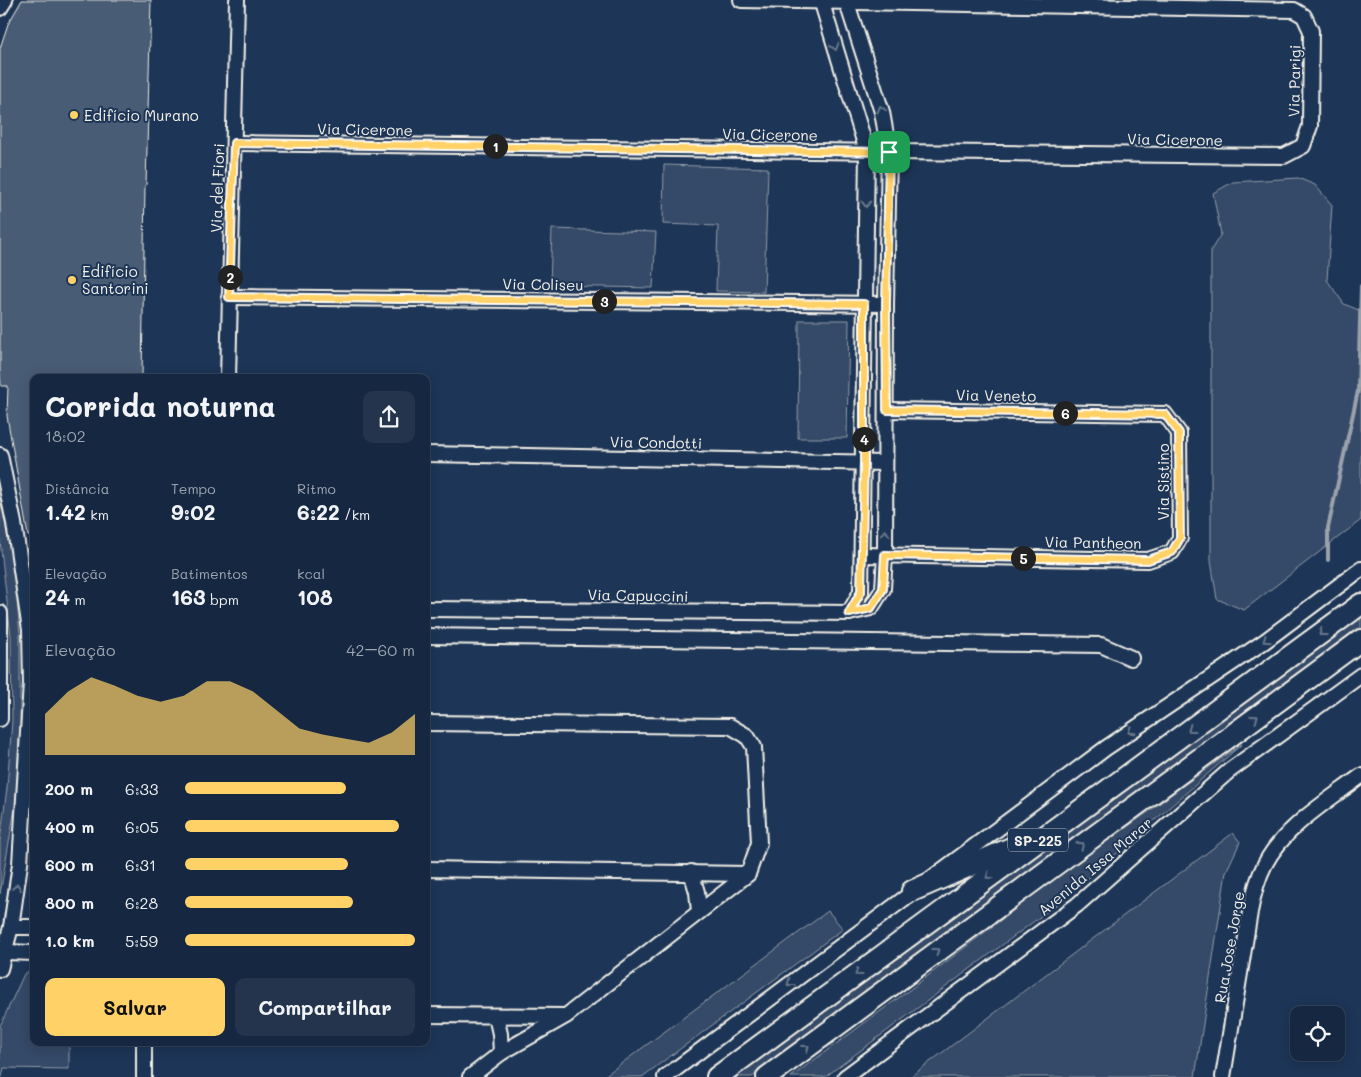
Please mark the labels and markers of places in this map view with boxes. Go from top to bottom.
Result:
place label: Edifício Murano [84,105,199,125]
marker: Edifício Murano [68,109,80,121]
pin [868,131,910,173]
pin: 1 [482,134,508,158]
place label: Edifício Santorini [82,261,149,298]
pin: 2 [218,264,242,290]
marker: Edifício Santorini [66,274,78,286]
pin: 3 [592,288,616,314]
pin: 6 [1052,400,1078,426]
pin: 4 [852,426,876,452]
pin: 5 [1010,546,1036,570]

